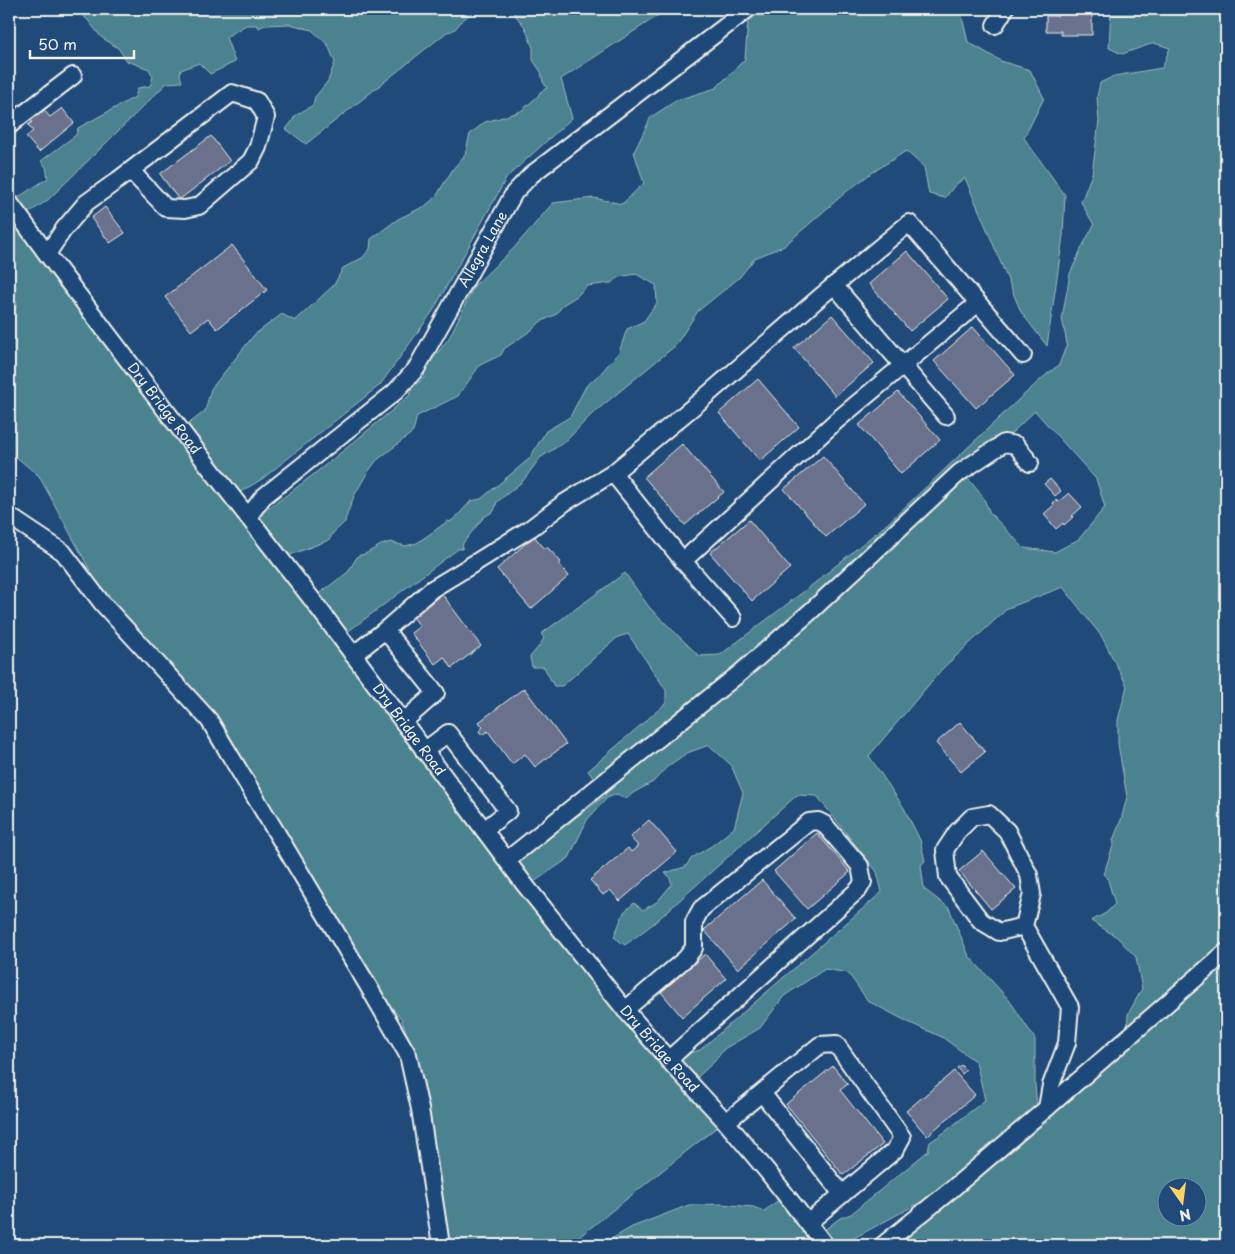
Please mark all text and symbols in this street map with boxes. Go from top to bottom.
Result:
scale bar [30,28,134,60]
text: 50 m [38,32,77,55]
street label: Allegra Lane [453,207,512,291]
street label: Dry Bridge Road [123,357,206,458]
street label: Dry Bridge Road [368,679,451,780]
street label: Dry Bridge Road [615,1000,704,1097]
north arrow [1158,1176,1208,1226]
text: N [1177,1204,1193,1227]

